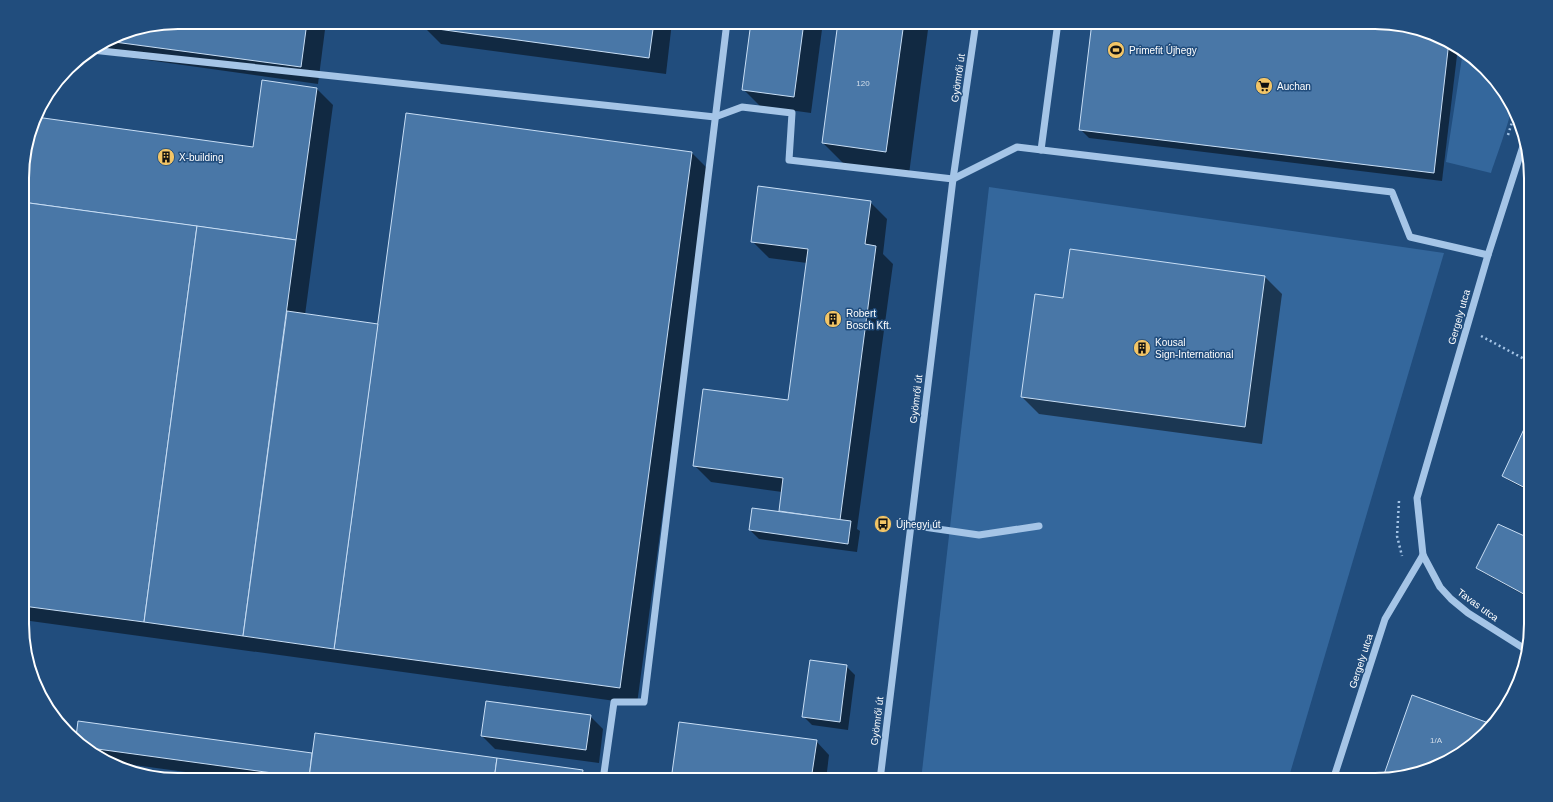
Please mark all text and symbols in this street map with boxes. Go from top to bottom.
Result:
sports icon: Primefit Újhegy [1106,40,1126,60]
place label: Primefit Újhegy [1129,44,1197,56]
street label: Gyömrői út [949,53,967,103]
supermarket icon: Auchan [1254,76,1274,96]
house number: 120 [856,79,870,88]
place label: Auchan [1277,81,1311,92]
building icon: X-building [156,147,176,167]
place label: X-building [179,152,223,163]
street label: Gergely utca [1446,288,1472,346]
place label: Robert Bosch Kft. [846,308,892,331]
building icon: Robert Bosch Kft. [823,309,843,329]
place label: Kousal Sign-International [1155,337,1233,360]
building icon: Kousal Sign-International [1132,338,1152,358]
street label: Gyömrői út [908,374,924,424]
bus stop icon: Újhegyi út [873,514,893,534]
place label: Újhegyi út [896,518,941,530]
street label: Tavas utca [1455,586,1501,624]
street label: Gergely utca [1347,632,1375,690]
street label: Gyömrői út [869,696,885,746]
house number: 1/A [1430,736,1443,745]

